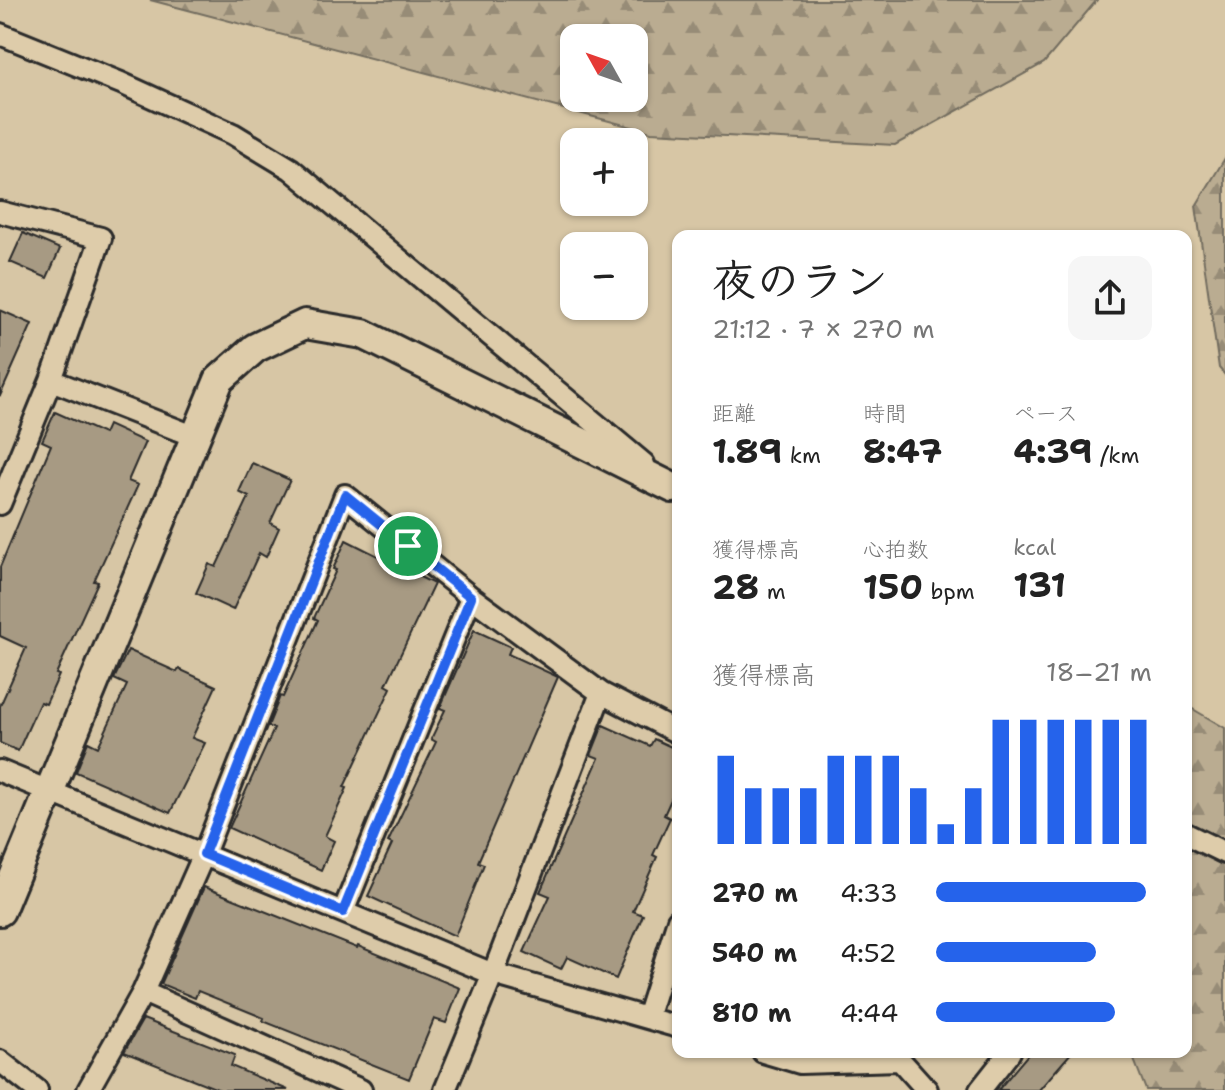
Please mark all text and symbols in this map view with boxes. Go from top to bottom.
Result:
north arrow [560,24,648,112]
map controls [560,24,648,320]
button: + [560,128,648,216]
button: − [560,232,648,320]
text: 夜のラン [712,251,888,310]
button: share [1068,256,1152,340]
text: 21:12 · 7 × 270 m [712,311,935,346]
text: 距離 [712,399,756,428]
text: 時間 [863,399,907,428]
text: ペース [1013,399,1078,428]
text: 1.89 [712,428,782,474]
text: 8:47 [863,428,942,474]
text: 4:39 [1013,428,1093,474]
text: km [782,441,821,470]
text: /km [1093,441,1139,470]
pin [374,512,442,580]
icon: arrive [386,524,430,568]
text: kcal [1013,533,1056,562]
text: 獲得標高 [712,535,800,564]
text: 心拍数 [863,535,929,564]
text: 131 [1013,562,1066,608]
text: 28 [712,564,759,610]
text: 150 [863,564,923,610]
text: m [759,577,786,606]
text: bpm [923,577,975,606]
text: 18–21 m [1046,654,1152,689]
text: 獲得標高 [712,657,816,692]
text: 270 m [712,875,798,910]
text: 4:33 [840,875,898,910]
text: 540 m [712,935,797,970]
text: 4:52 [840,935,896,970]
text: 810 m [712,995,792,1030]
text: 4:44 [840,995,898,1030]

